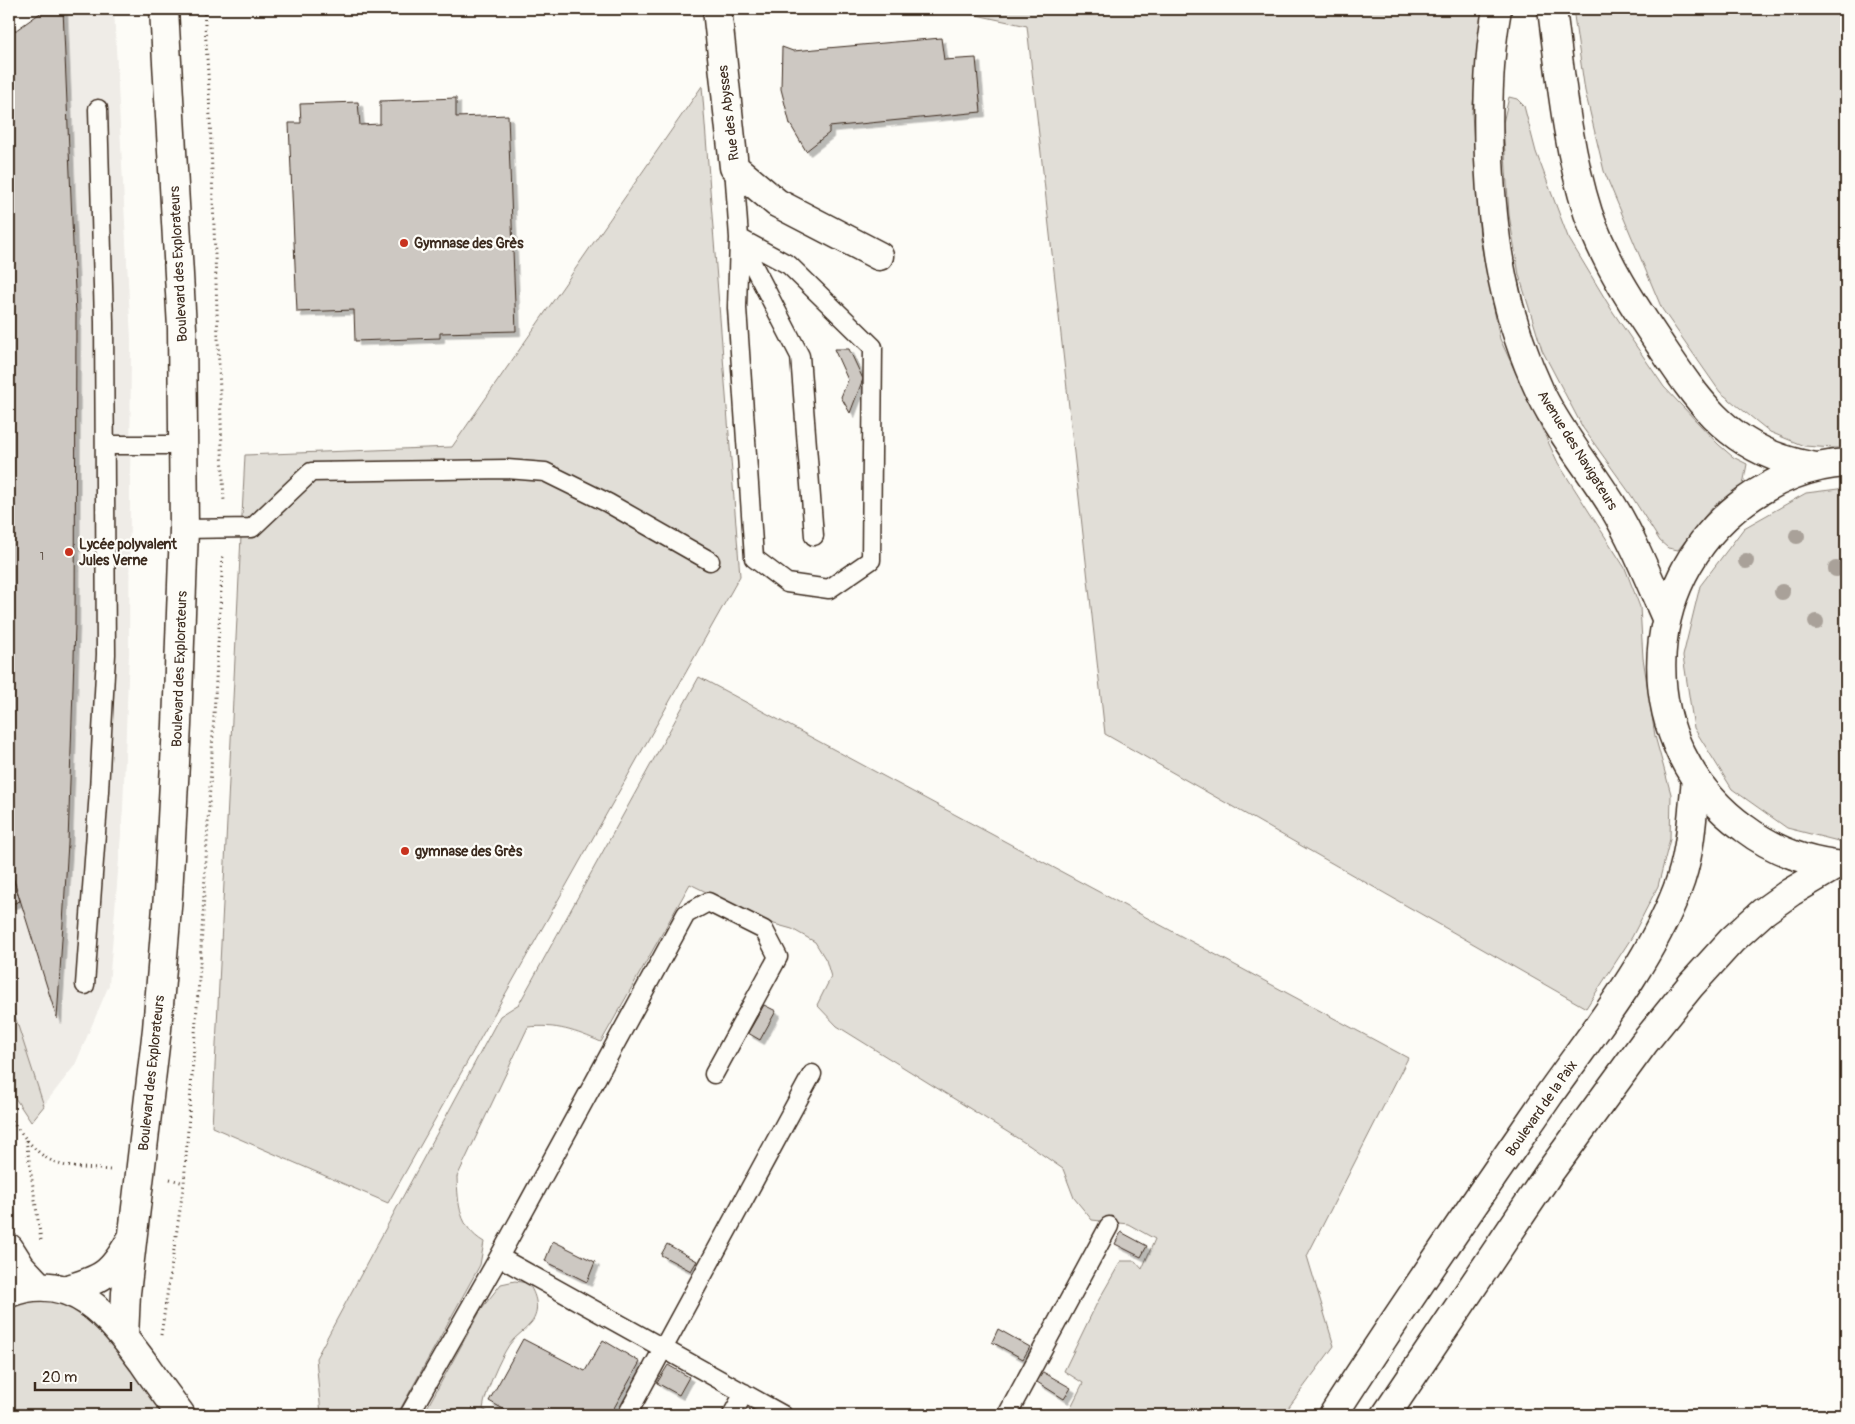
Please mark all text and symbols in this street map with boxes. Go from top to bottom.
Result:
street label: Rue des Abysses [714,64,743,162]
street label: Boulevard des Explorateurs [166,185,191,342]
place label: Gymnase des Grès [414,235,524,252]
marker: Gymnase des Grès [398,237,410,249]
street label: Avenue des Navigateurs [1534,387,1622,514]
place label: Lycée polyvalent Jules Verne [79,536,177,569]
marker: Lycée polyvalent Jules Verne [63,546,75,558]
house number: 1 [40,550,44,563]
street label: Boulevard des Explorateurs [168,590,191,747]
place label: gymnase des Grès [415,843,523,860]
marker: gymnase des Grès [399,845,411,857]
street label: Boulevard des Explorateurs [135,994,168,1152]
street label: Boulevard de la Paix [1502,1057,1581,1160]
scale bar [35,1359,131,1391]
text: 20 m [42,1368,77,1387]

